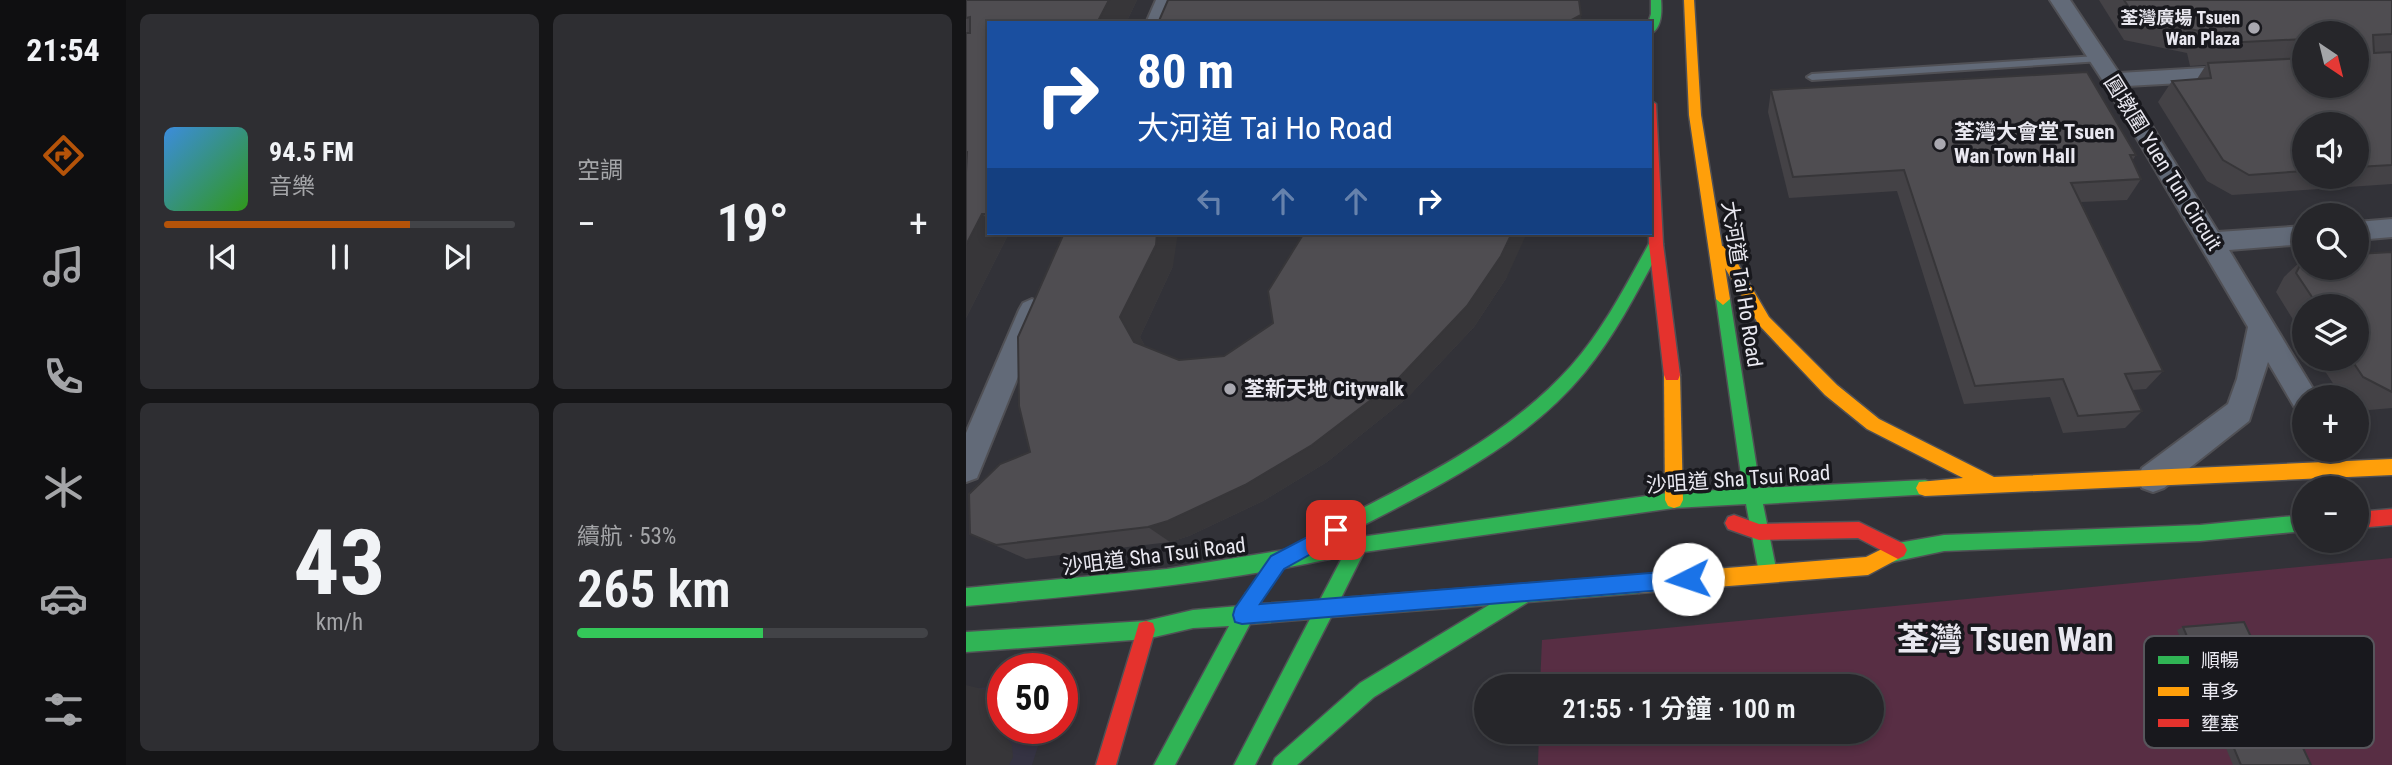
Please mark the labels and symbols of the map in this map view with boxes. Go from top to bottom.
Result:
place label: 荃灣廣場 Tsuen Wan Plaza [2120,7,2240,49]
marker: 荃灣廣場 Tsuen Wan Plaza [2246,20,2262,36]
north arrow [2292,21,2370,98]
street label: 圓墩圍 Yuen Tun Circuit [2099,71,2227,255]
place label: 荃灣大會堂 Tsuen Wan Town Hall [1954,120,2115,168]
marker: 荃灣大會堂 Tsuen Wan Town Hall [1932,136,1948,152]
street label: 大河道 Tai Ho Road [1717,199,1767,369]
place label: 荃新天地 Citywalk [1244,377,1405,401]
marker: 荃新天地 Citywalk [1222,381,1238,397]
street label: 沙咀道 Sha Tsui Road [1645,461,1831,497]
pin [1306,500,1366,560]
street label: 沙咀道 Sha Tsui Road [1061,533,1247,579]
position arrow [1651,542,1725,616]
district label: 荃灣 Tsuen Wan [1896,620,2114,659]
legend [2144,636,2374,748]
text: 順暢 [2201,649,2239,672]
speed limit sign: 50 [987,653,1078,744]
text: 車多 [2201,680,2239,703]
text: 壅塞 [2201,712,2239,735]

